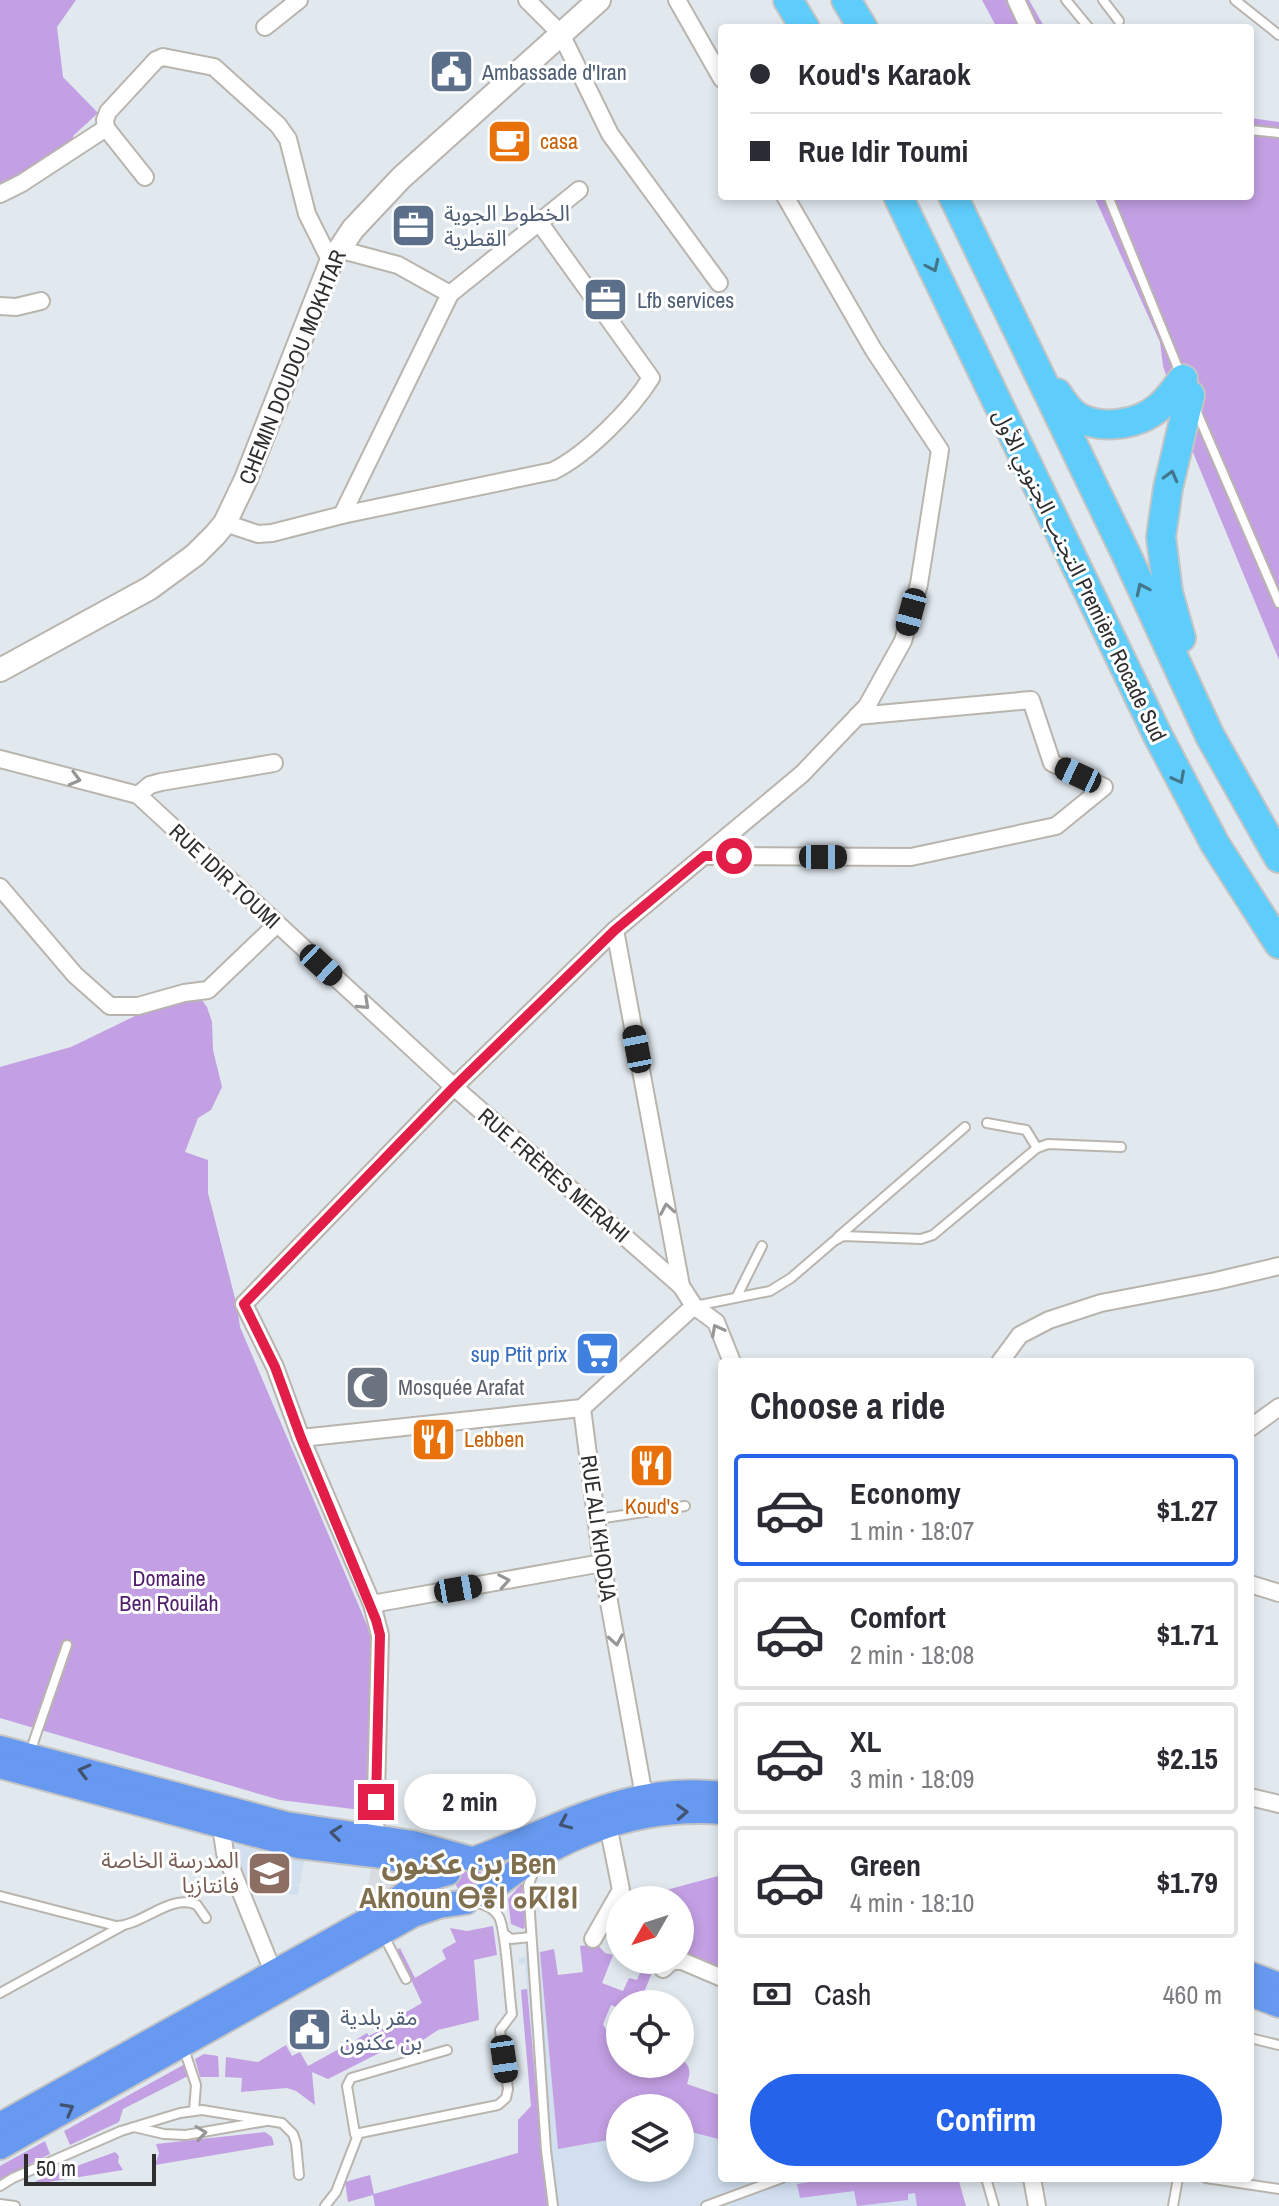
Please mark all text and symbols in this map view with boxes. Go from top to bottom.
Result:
public building icon: Ambassade d'Iran [427,48,475,96]
text: Koud's Karaok [798,54,971,94]
place label: Ambassade d'Iran [481,57,627,87]
cafe icon: casa [485,117,533,165]
place label: casa [540,126,578,156]
text: Rue Idir Toumi [798,131,968,171]
place label: الخطوط الجوية القطرية [444,198,570,253]
office icon: الخطوط الجوية القطرية [389,202,437,250]
street label: CHEMIN DOUDOU MOKHTAR [231,245,353,489]
one-way arrow [923,258,939,272]
office icon: Lfb services [582,276,630,324]
place label: Lfb services [637,285,734,315]
street label: التجنب الجنوبي الأول Première Rocade Sud [984,404,1174,747]
one-way arrow [1162,470,1178,484]
one-way arrow [1136,583,1152,597]
car [893,586,929,638]
car [1051,754,1105,796]
one-way arrow [68,769,82,786]
one-way arrow [1169,769,1185,784]
street label: RUE IDIR TOUMI [163,817,287,935]
route start [716,838,752,874]
car [799,845,847,869]
car [295,940,347,990]
one-way arrow [354,994,369,1008]
car [621,1023,653,1075]
street label: RUE FRÈRES MERAHI [472,1101,636,1249]
one-way arrow [659,1202,676,1216]
one-way arrow [712,1324,727,1338]
supermarket icon: sup Ptit prix [574,1330,622,1378]
place label: sup Ptit prix [471,1339,567,1369]
mosque icon: Mosquée Arafat [343,1363,391,1411]
place label: Mosquée Arafat [398,1372,524,1402]
text: Choose a ride [750,1382,945,1430]
restaurant icon: Lebben [409,1415,457,1463]
place label: Lebben [464,1424,524,1454]
restaurant icon: Koud's [628,1441,676,1489]
street label: RUE ALI KHODJA [574,1453,624,1604]
text: Economy [850,1473,961,1513]
icon: car [754,1474,826,1546]
text: $1.27 [1156,1490,1218,1530]
place label: Koud's [625,1491,679,1521]
text: 1 min · 18:07 [850,1513,974,1548]
park label: Domaine Ben Rouilah [119,1563,219,1618]
car [432,1573,484,1605]
one-way arrow [497,1573,511,1590]
text: Comfort [850,1597,946,1637]
icon: car [754,1598,826,1670]
text: $1.71 [1156,1614,1218,1654]
one-way arrow [606,1633,623,1647]
text: 2 min · 18:08 [850,1637,974,1672]
text: XL [850,1721,881,1761]
icon: car [754,1722,826,1794]
text: $2.15 [1156,1738,1218,1778]
text: 3 min · 18:09 [850,1761,974,1796]
one-way arrow [78,1763,92,1780]
callout: 2 min [404,1774,536,1830]
route end [358,1784,394,1820]
text: 2 min [442,1784,498,1819]
one-way arrow [676,1804,689,1821]
one-way arrow [559,1813,573,1829]
one-way arrow [330,1825,343,1842]
district label: بن عكنون Ben Aknoun ⴱⴻⵏ ⴰⴽⵏⵓⵏ [359,1843,579,1917]
place label: المدرسة الخاصة فانتازيا [101,1845,239,1900]
text: Green [850,1845,921,1885]
icon: car [754,1846,826,1918]
school or university icon: المدرسة الخاصة فانتازيا [246,1849,294,1897]
text: $1.79 [1156,1862,1218,1902]
text: 4 min · 18:10 [850,1885,974,1920]
north arrow [606,1886,694,1974]
map controls [606,1886,694,2182]
icon: cash [750,1972,794,2016]
text: Cash [814,1974,871,2014]
text: 460 m [1163,1977,1222,2012]
button: locate [606,1990,694,2078]
place label: مقر بلدية بن عكنون [340,2002,422,2057]
public building icon: مقر بلدية بن عكنون [285,2006,333,2054]
car [489,2034,519,2084]
button: Confirm [750,2074,1222,2166]
button: layers [606,2094,694,2182]
one-way arrow [59,2103,74,2119]
one-way arrow [194,2125,208,2142]
scale bar [24,2150,156,2186]
text: 50 m [36,2153,76,2183]

